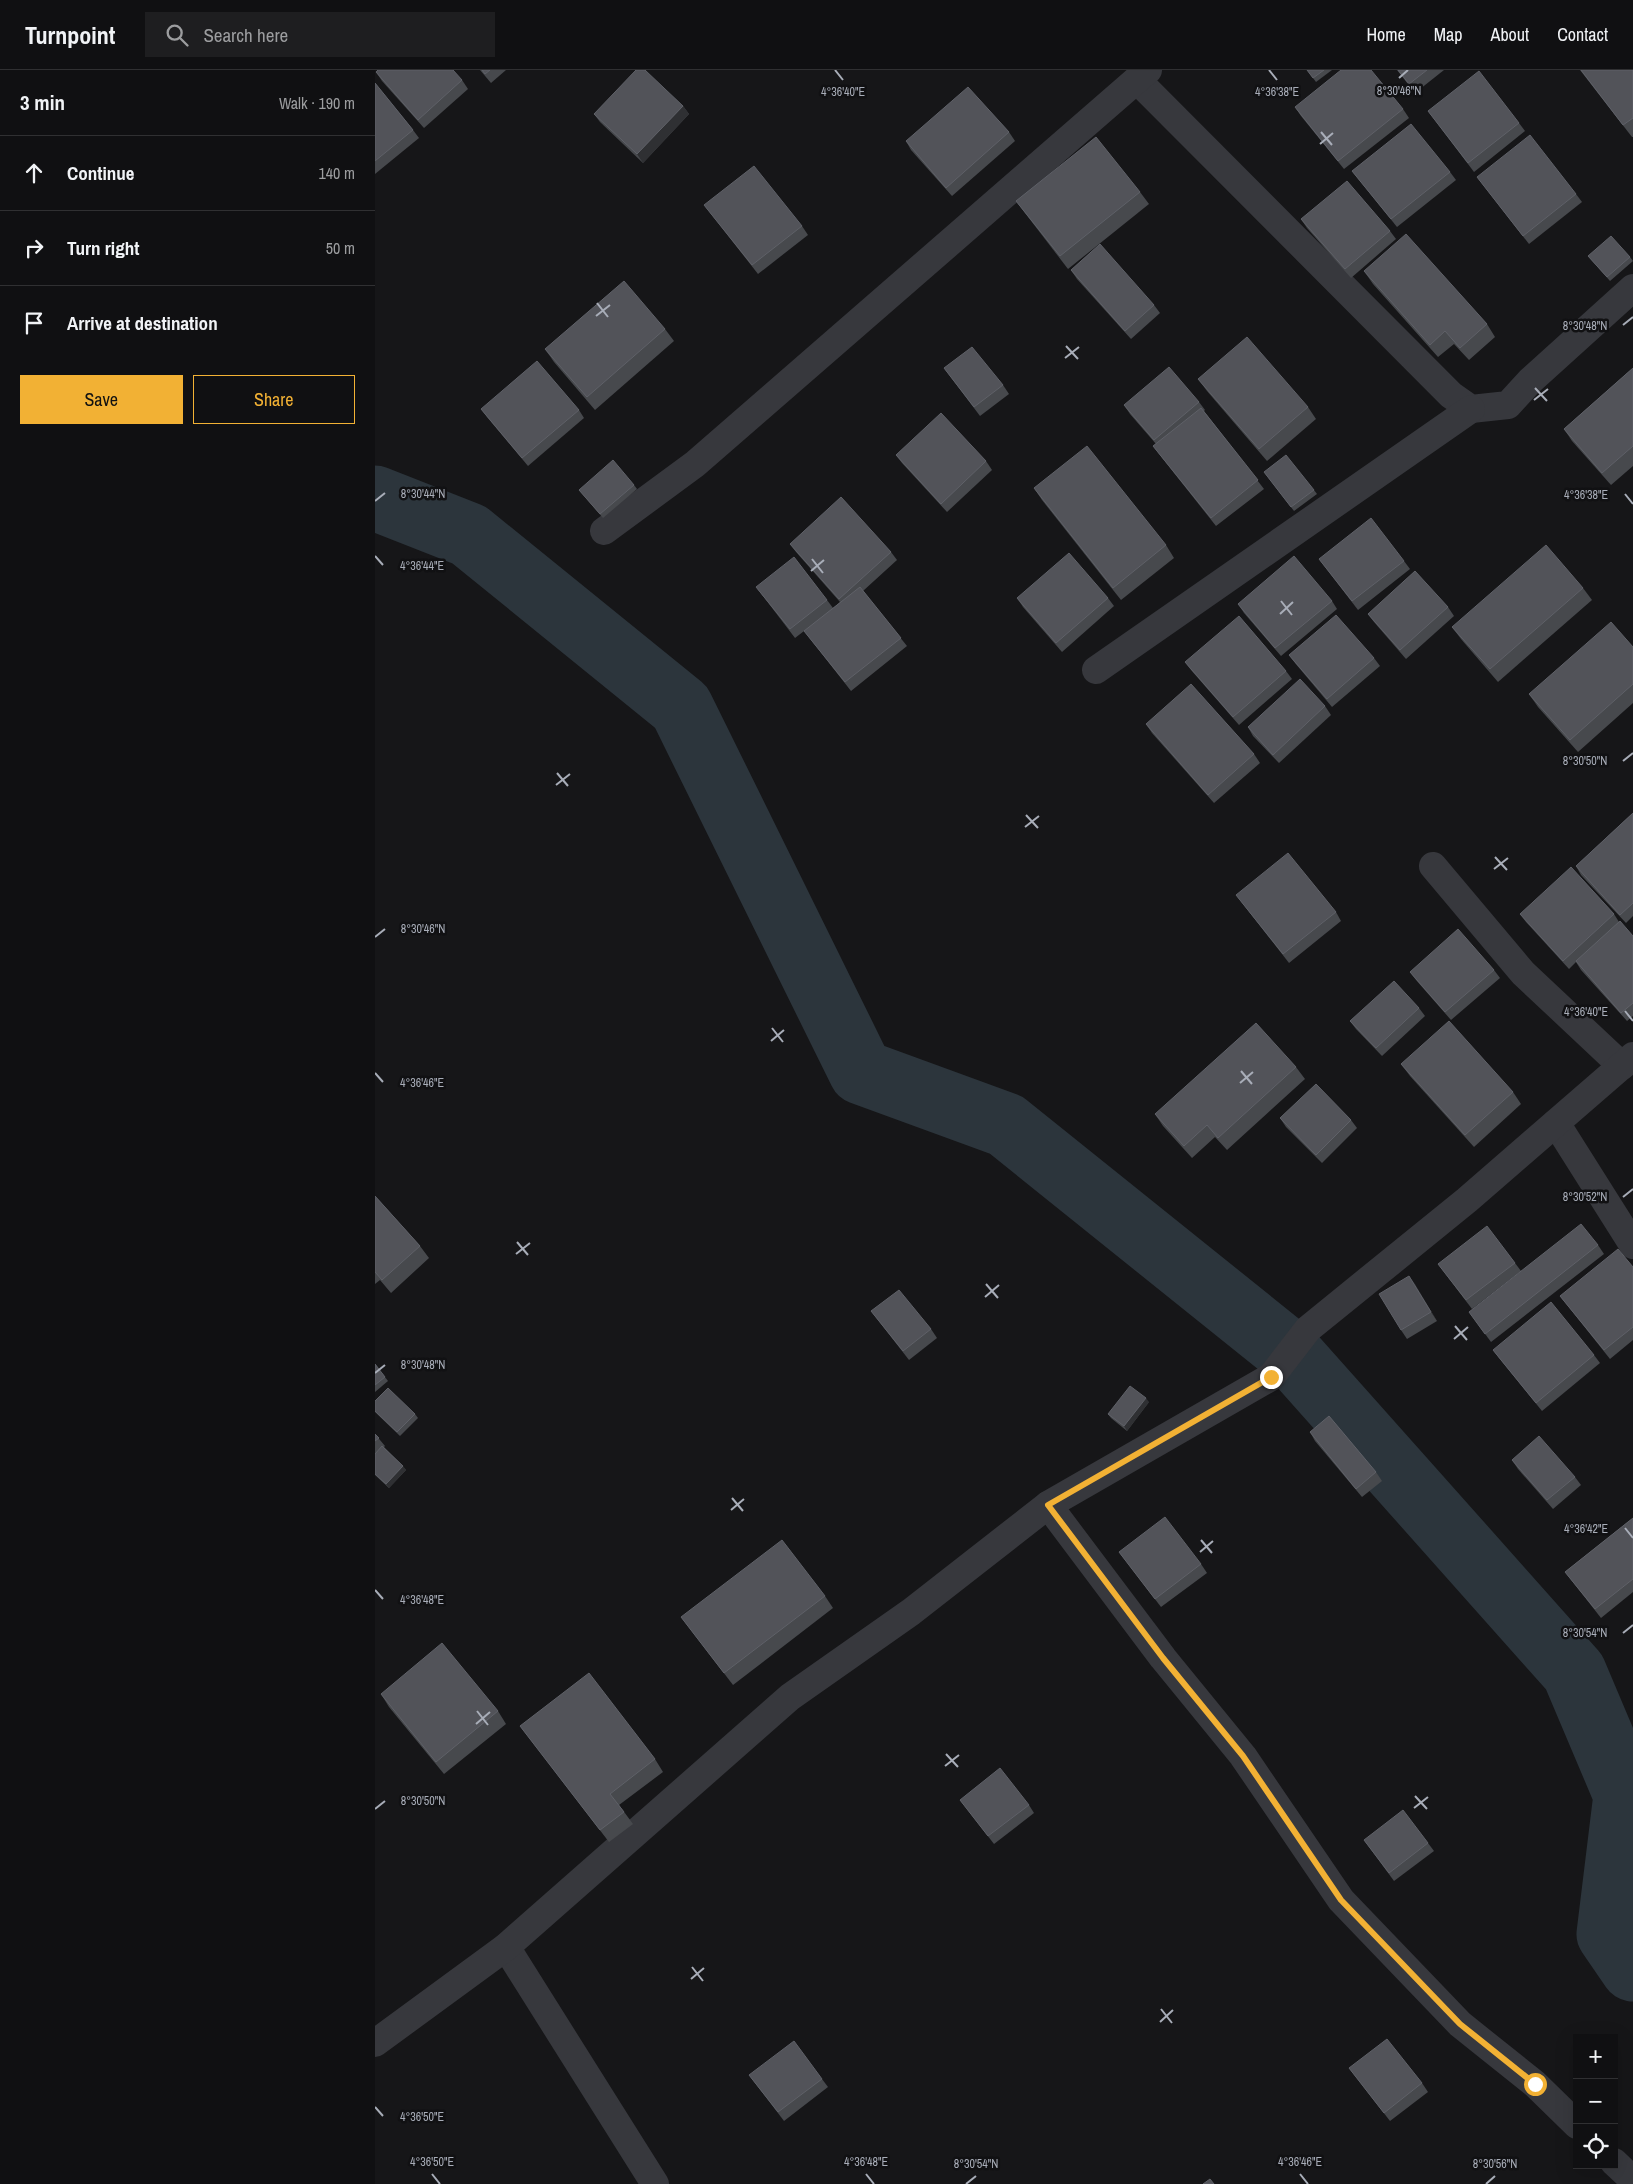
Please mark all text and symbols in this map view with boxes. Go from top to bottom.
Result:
search box [145,12,495,57]
text: Turnpoint [25,19,115,51]
icon: search [163,21,191,49]
text: Search here [203,22,288,48]
text: Home [1366,22,1406,47]
text: Map [1434,22,1463,47]
text: About [1491,22,1529,47]
text: Contact [1557,22,1608,47]
text: 8°30'46"N [1377,83,1421,99]
text: 4°36'40"E [821,84,865,100]
text: 4°36'38"E [1255,84,1299,100]
text: 3 min [20,88,65,117]
text: Walk · 190 m [279,92,355,114]
icon: ahead [20,159,48,187]
text: Continue [67,160,135,186]
text: 140 m [319,162,355,184]
icon: right [20,234,48,262]
text: Turn right [67,235,139,261]
text: 50 m [326,237,355,259]
icon: arrive [20,309,48,337]
text: Arrive at destination [67,310,218,336]
text: 8°30'48"N [1563,318,1607,334]
button: Save [20,375,183,424]
button: Share [193,375,355,424]
text: 8°30'44"N [401,486,445,502]
text: 4°36'38"E [1564,487,1608,503]
text: 4°36'44"E [400,558,444,574]
text: 8°30'50"N [1563,753,1607,769]
text: 8°30'46"N [401,921,445,937]
text: 4°36'40"E [1564,1004,1608,1020]
text: 4°36'46"E [400,1075,444,1091]
text: 8°30'52"N [1563,1189,1607,1205]
text: 8°30'48"N [401,1357,445,1373]
route end [1260,1366,1283,1389]
text: 4°36'42"E [1564,1521,1608,1537]
text: 4°36'48"E [400,1592,444,1608]
text: 8°30'54"N [1563,1625,1607,1641]
text: 8°30'50"N [401,1793,445,1809]
map controls [1573,2034,1618,2169]
button: + [1573,2034,1618,2079]
route start [1524,2073,1547,2096]
button: − [1573,2079,1618,2124]
text: 4°36'50"E [400,2109,444,2125]
button: locate [1573,2124,1618,2169]
text: 4°36'50"E [410,2154,454,2170]
text: 4°36'48"E [844,2154,888,2170]
text: 4°36'46"E [1278,2154,1322,2170]
text: 8°30'54"N [954,2156,998,2172]
text: 8°30'56"N [1473,2156,1517,2172]

